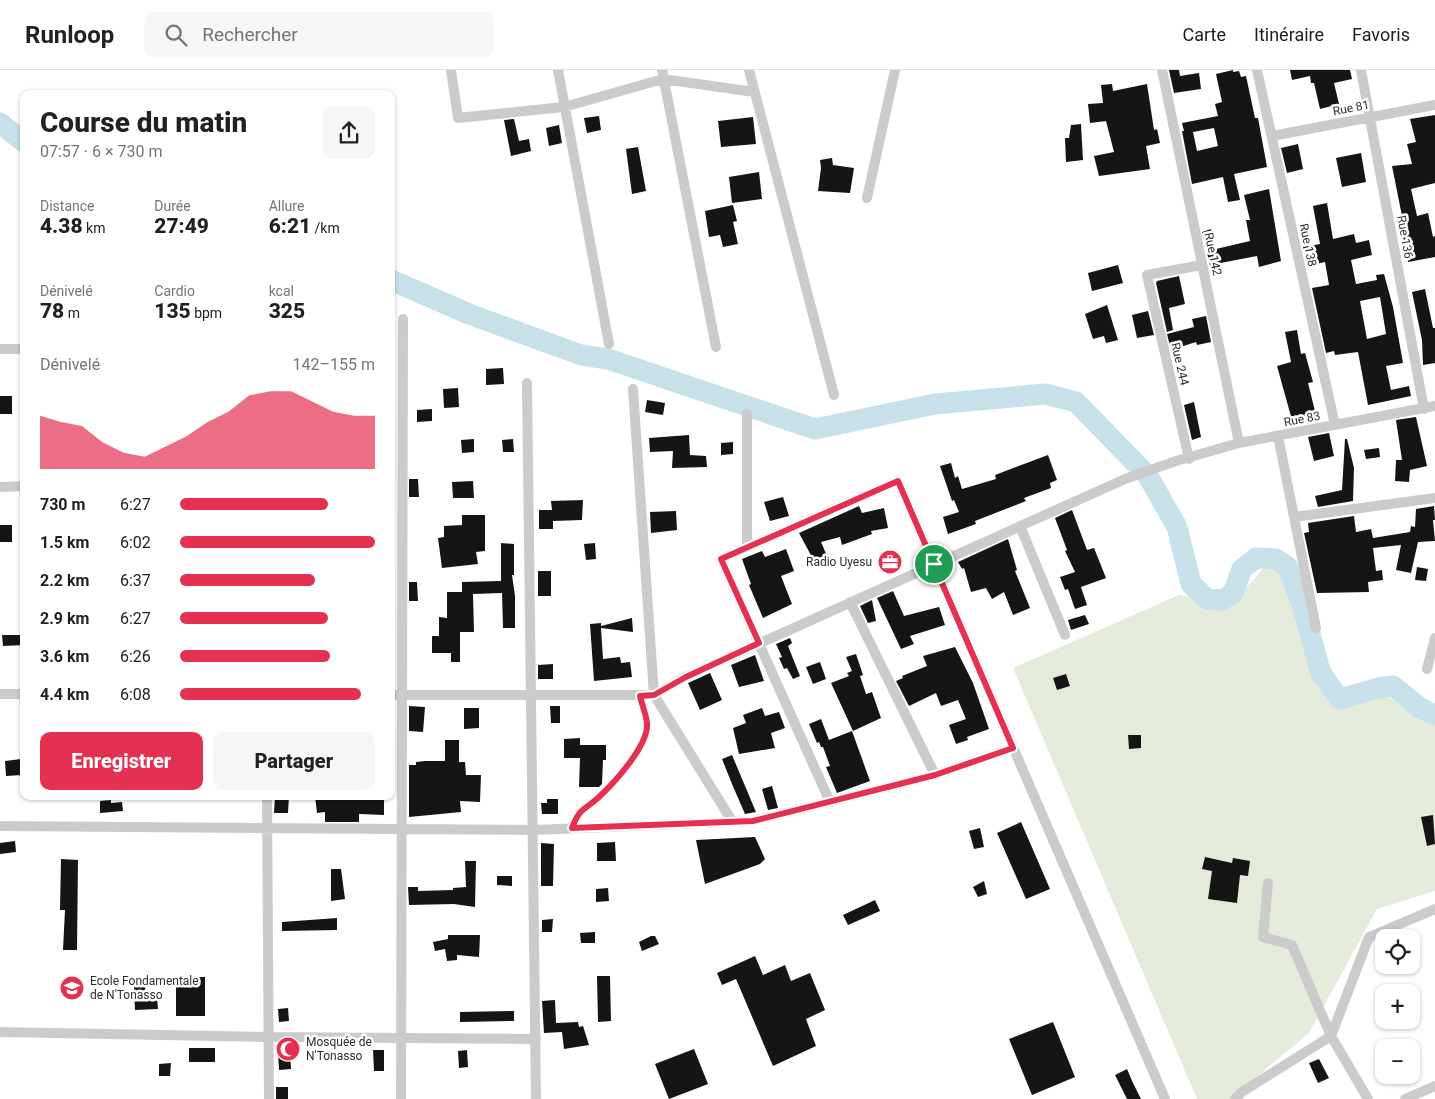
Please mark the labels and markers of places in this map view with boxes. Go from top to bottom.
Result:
pin [913,543,955,585]
office icon: Radio Uyesu [877,549,903,575]
place label: Radio Uyesu [806,555,872,569]
place label: Ecole Fondamentale de N'Tonasso [90,974,199,1002]
school or university icon: Ecole Fondamentale de N'Tonasso [59,975,85,1001]
place label: Mosquée de N'Tonasso [306,1035,372,1063]
mosque icon: Mosquée de N'Tonasso [275,1036,301,1062]

